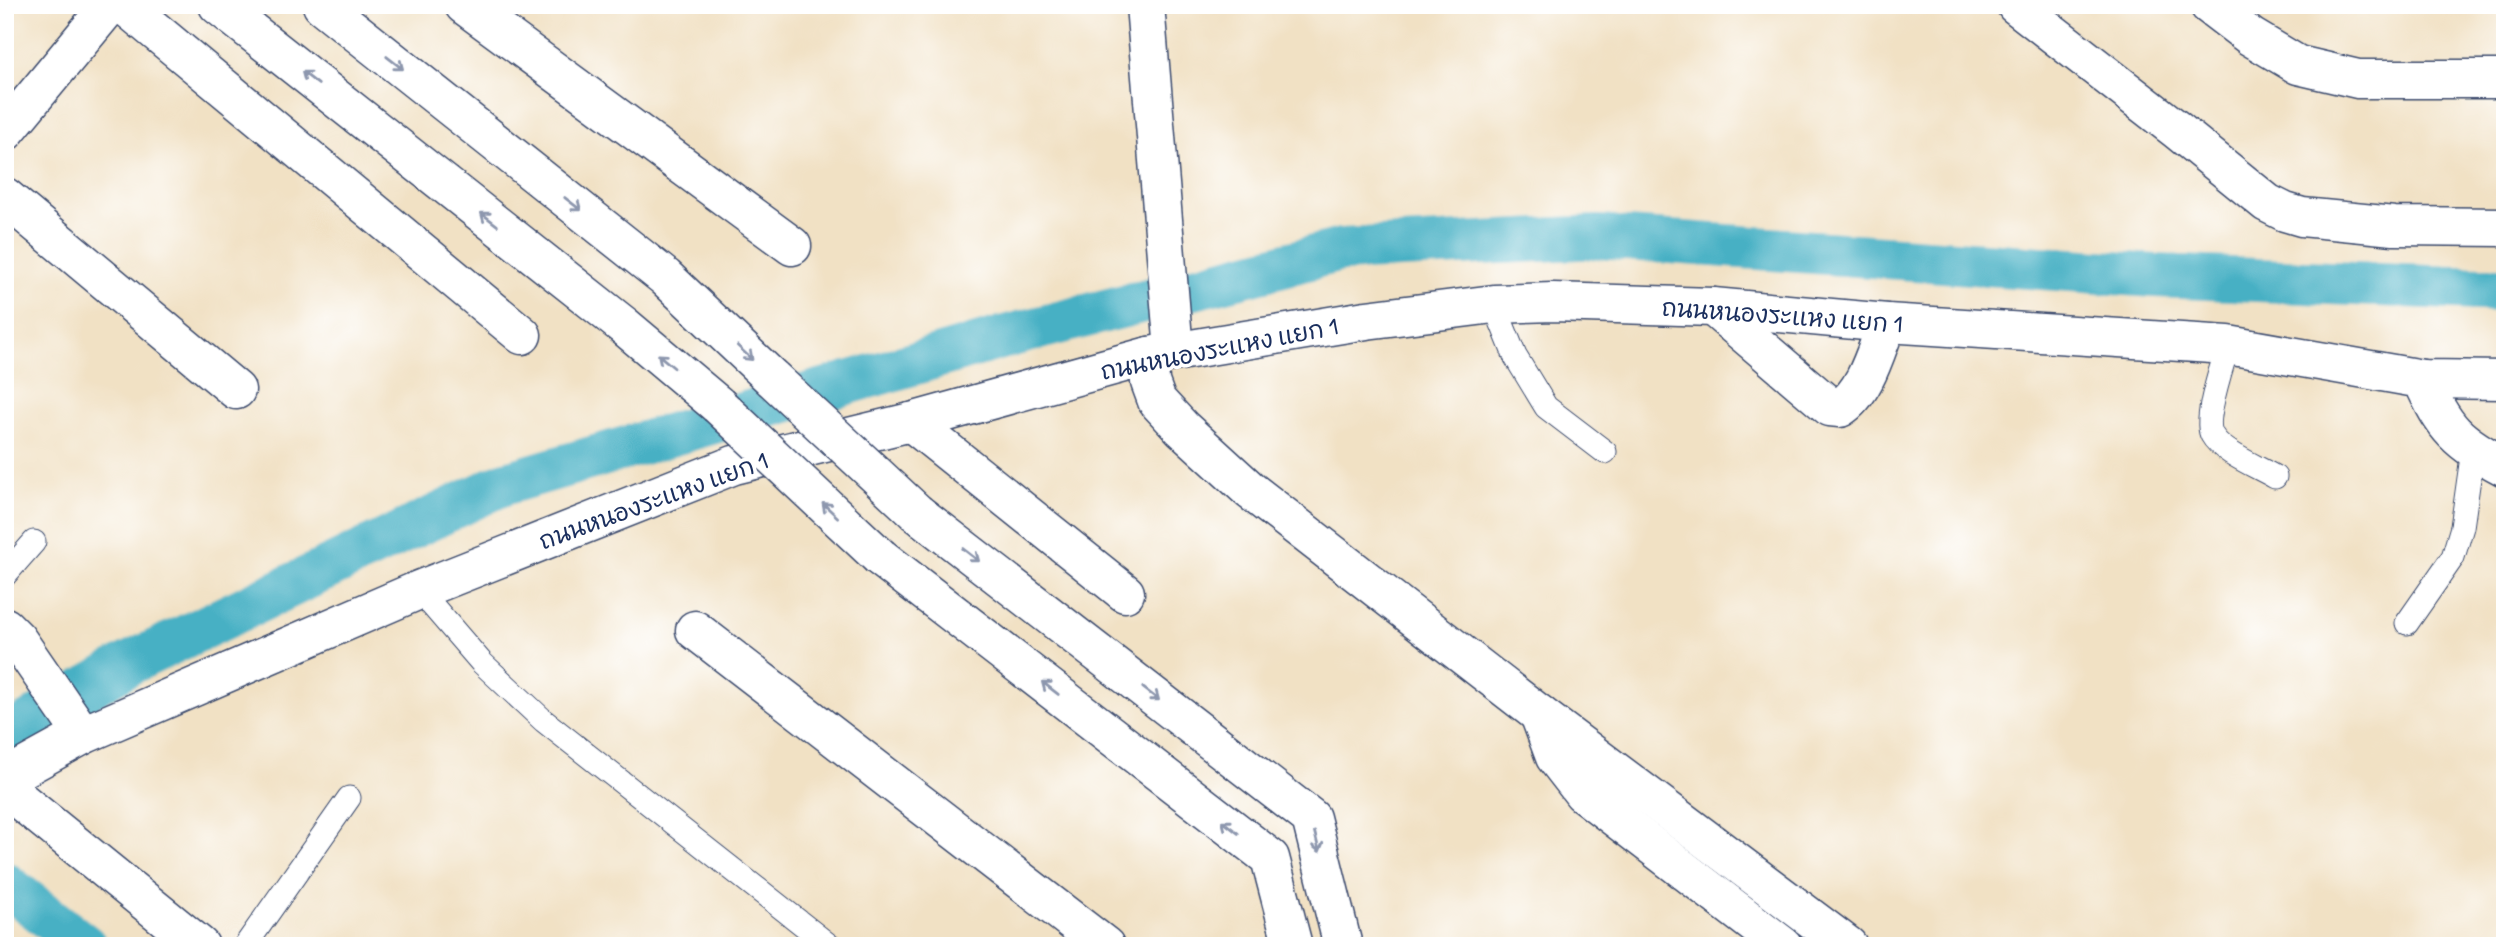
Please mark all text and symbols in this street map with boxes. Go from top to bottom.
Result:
one-way arrow [385,55,404,70]
one-way arrow [301,71,320,86]
one-way arrow [564,197,582,212]
one-way arrow [480,211,498,227]
street label: ถนนหนองระแหง แยก 1 [1661,291,1903,339]
street label: ถนนหนองระแหง แยก 1 [1098,309,1340,387]
one-way arrow [737,344,754,361]
one-way arrow [657,353,675,369]
street label: ถนนหนองระแหง แยก 1 [534,444,772,556]
one-way arrow [821,502,839,518]
one-way arrow [961,547,980,562]
one-way arrow [1041,680,1059,695]
one-way arrow [1141,686,1160,701]
one-way arrow [1221,819,1239,834]
one-way arrow [1311,830,1324,853]

